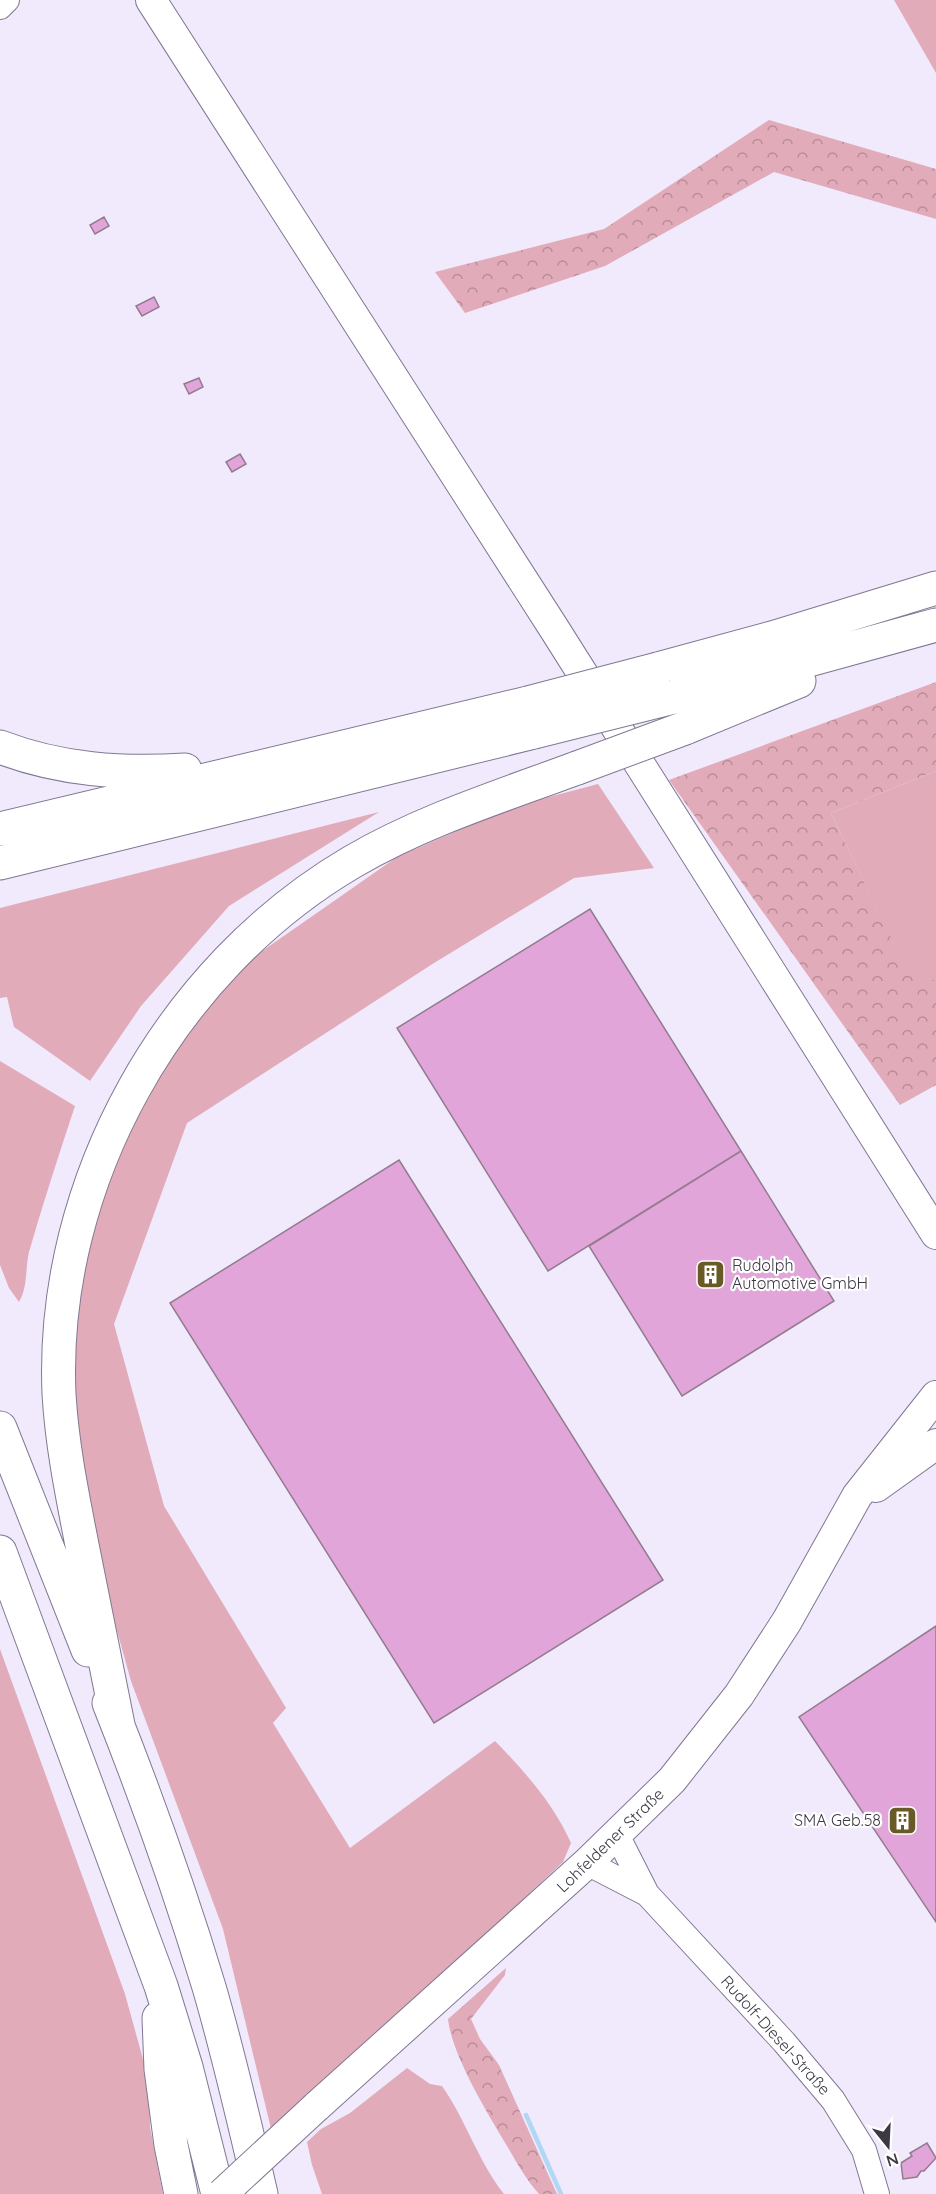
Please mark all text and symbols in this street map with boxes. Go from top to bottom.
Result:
place label: Rudolph Automotive GmbH [732,1255,868,1293]
building icon: Rudolph Automotive GmbH [695,1258,727,1290]
street label: Lohfeldener Straße [552,1784,668,1896]
building icon: SMA Geb.58 [886,1804,918,1836]
place label: SMA Geb.58 [794,1810,881,1830]
street label: Rudolf-Diesel-Straße [717,1971,835,2099]
north arrow [858,2116,918,2176]
text: N [884,2149,901,2172]

